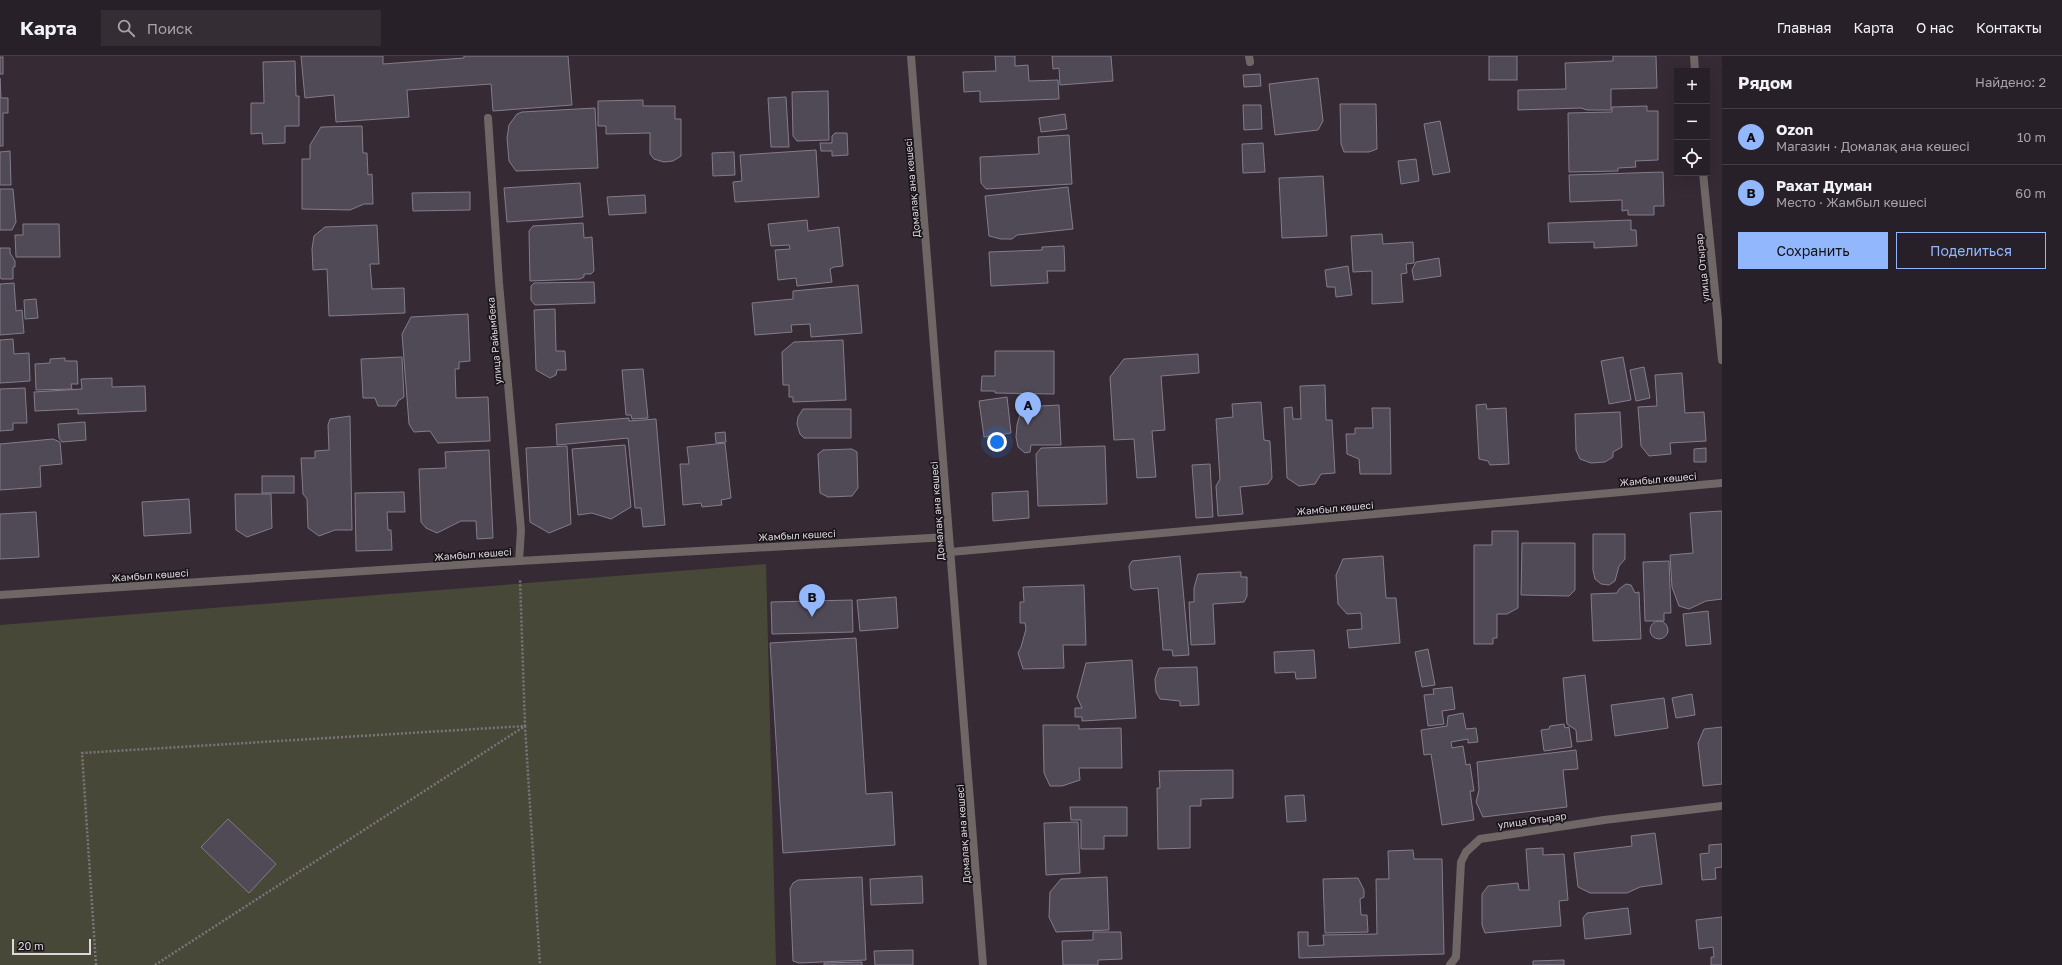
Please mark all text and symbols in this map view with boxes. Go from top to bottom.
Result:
search box [101,10,381,46]
text: Карта [20,16,77,39]
icon: search [115,17,137,39]
text: Поиск [147,19,193,37]
text: Главная [1777,19,1831,36]
text: Карта [1853,19,1894,36]
text: О нас [1916,19,1954,36]
text: Контакты [1976,19,2042,36]
map controls [1674,68,1710,176]
button: + [1674,68,1710,104]
text: Рядом [1738,72,1792,93]
text: Найдено: 2 [1975,74,2046,90]
button: − [1674,104,1710,140]
text: Ozon [1776,120,1813,138]
text: A [1746,129,1756,145]
text: 10 m [2017,129,2046,145]
street label: Домалақ ана көшесі [902,138,922,238]
text: Магазин · Домалақ ана көшесі [1776,138,1970,154]
button: locate [1674,140,1710,176]
text: Рахат Думан [1776,176,1872,194]
text: B [1746,185,1756,201]
text: 60 m [2015,185,2046,201]
text: Место · Жамбыл көшесі [1776,194,1927,210]
button: Сохранить [1738,232,1888,269]
button: Поделиться [1896,232,2046,269]
street label: улица Отырар [1692,233,1712,303]
street label: улица Райымбека [484,297,504,385]
pin: A [1015,392,1041,425]
your location [987,432,1007,452]
street label: Домалақ ана көшесі [928,461,946,561]
street label: Жамбыл көшесі [1619,470,1697,488]
street label: Жамбыл көшесі [1296,499,1374,517]
street label: Жамбыл көшесі [758,527,836,543]
street label: Жамбыл көшесі [434,545,512,563]
street label: Жамбыл көшесі [111,566,189,584]
pin: B [799,584,825,617]
street label: Домалақ ана көшесі [954,784,972,884]
street label: улица Отырар [1497,809,1567,831]
scale bar [12,937,91,956]
text: 20 m [18,939,44,952]

